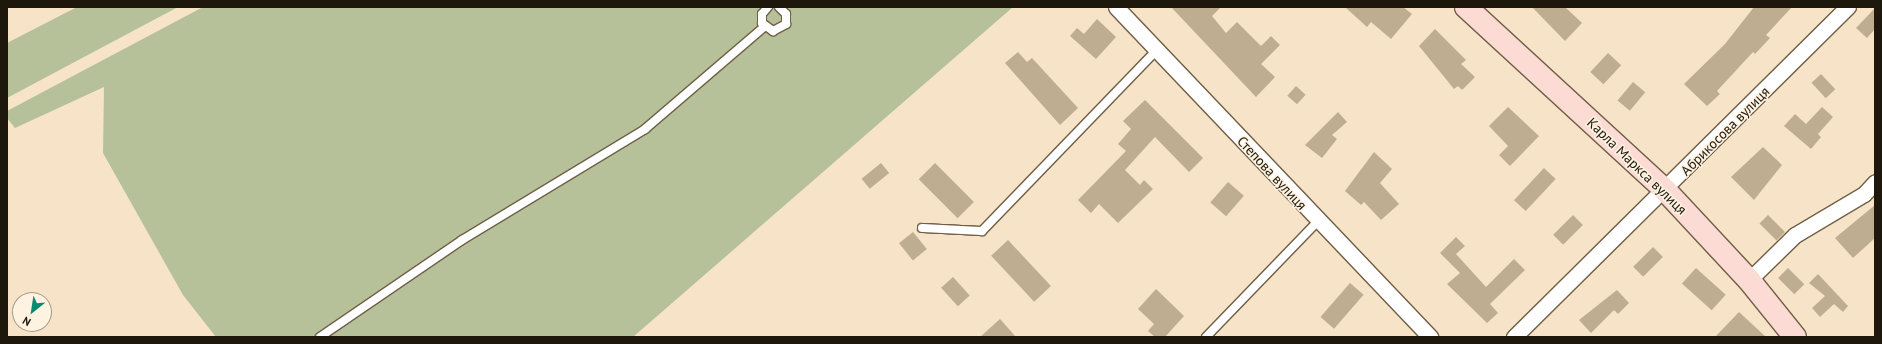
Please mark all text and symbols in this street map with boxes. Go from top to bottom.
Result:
street label: Абрикосова вулиця [1677,83,1773,179]
street label: Карла Маркса вулиця [1584,114,1690,218]
street label: Степова вулиця [1234,133,1310,213]
north arrow [12,292,52,332]
text: N [20,314,33,329]

